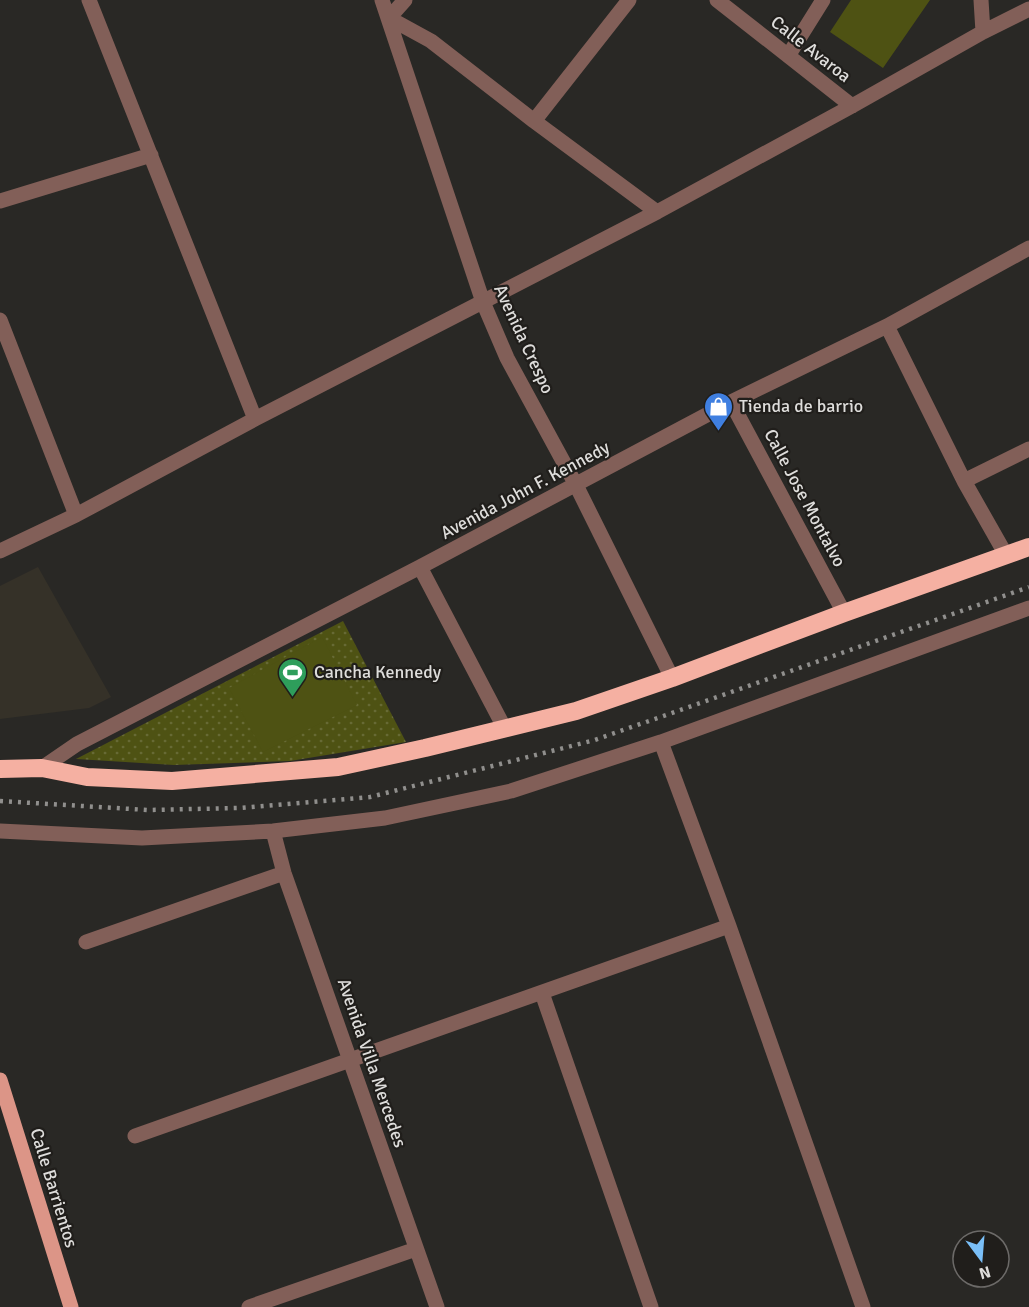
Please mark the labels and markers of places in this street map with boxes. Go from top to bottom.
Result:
shop icon: Tienda de barrio [702,390,734,432]
place label: Tienda de barrio [739,395,863,417]
sports icon: Cancha Kennedy [277,656,309,698]
place label: Cancha Kennedy [314,661,442,683]

